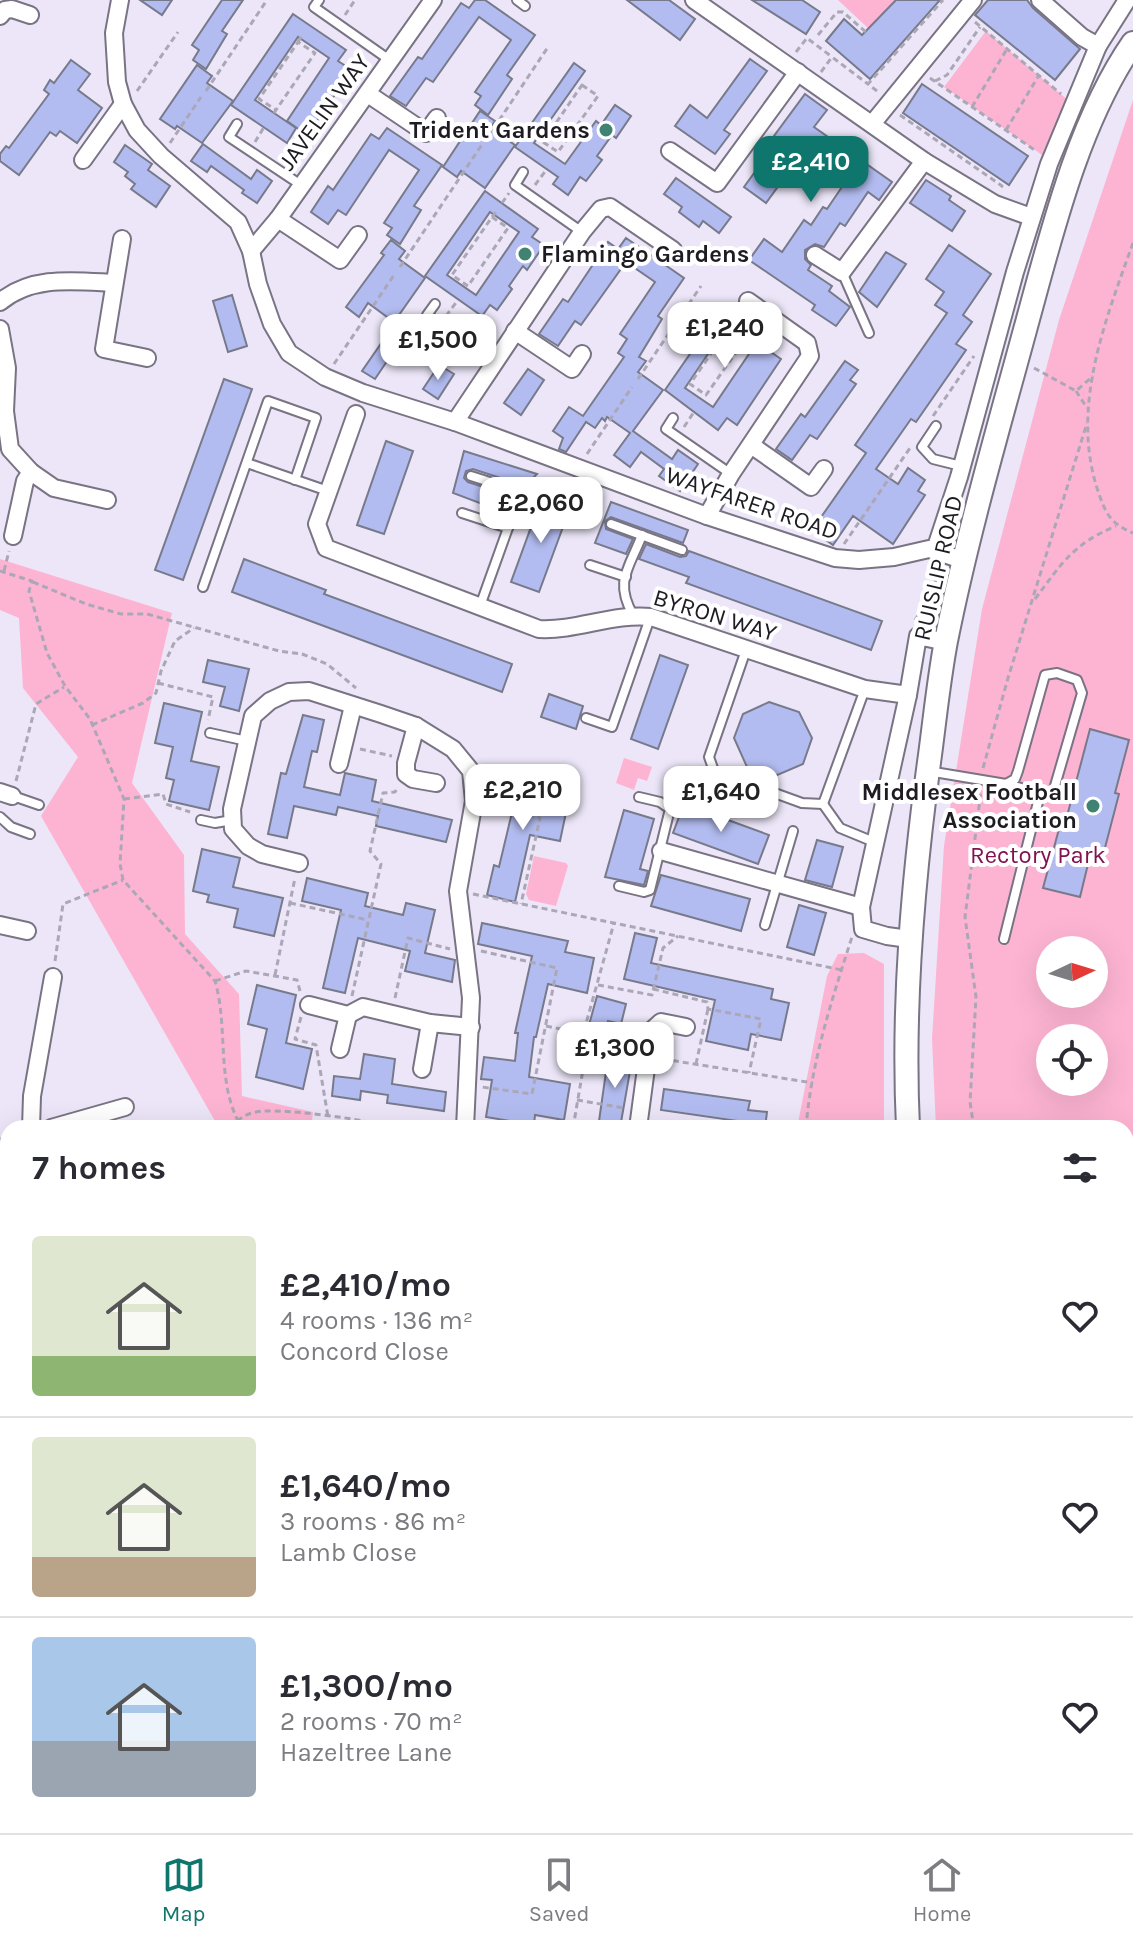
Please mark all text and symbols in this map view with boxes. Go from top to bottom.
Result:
street label: JAVELIN WAY [272,48,376,176]
place label: Trident Gardens [409,116,590,144]
marker: Trident Gardens [597,121,615,139]
pin: £2,410 [746,136,876,204]
text: £2,410 [771,146,851,177]
place label: Flamingo Gardens [541,240,749,268]
marker: Flamingo Gardens [516,245,534,263]
pin: £1,240 [660,302,790,370]
text: £1,240 [685,312,765,343]
pin: £1,500 [373,314,503,382]
text: £1,500 [398,324,478,355]
street label: WAYFARER ROAD [662,460,842,546]
pin: £2,060 [476,477,606,545]
text: £2,060 [498,487,584,518]
street label: RUISLIP ROAD [908,493,968,643]
street label: BYRON WAY [650,583,780,647]
pin: £2,210 [458,764,588,832]
pin: £1,640 [656,766,786,834]
text: £2,210 [483,774,563,805]
text: £1,640 [681,776,761,807]
place label: Middlesex Football Association [862,778,1077,834]
marker: Middlesex Football Association [1084,797,1102,815]
park label: Rectory Park [970,841,1106,869]
north arrow [1036,936,1108,1008]
map controls [1036,936,1108,1096]
pin: £1,300 [550,1022,680,1090]
button: locate [1036,1024,1108,1096]
text: £1,300 [575,1032,655,1063]
icon: filters [1058,1146,1102,1190]
text: 7 homes [32,1148,166,1188]
text: £2,410/mo [280,1265,451,1305]
icon: home [96,1268,192,1364]
icon: heart [1058,1294,1102,1338]
text: 4 rooms · 136 m² [280,1305,473,1336]
text: Concord Close [280,1336,449,1367]
text: £1,640/mo [280,1466,451,1506]
icon: home [96,1469,192,1565]
icon: heart [1058,1495,1102,1539]
text: 3 rooms · 86 m² [280,1506,466,1537]
text: Lamb Close [280,1537,417,1568]
text: £1,300/mo [280,1666,453,1706]
icon: home [96,1669,192,1765]
icon: heart [1058,1695,1102,1739]
text: 2 rooms · 70 m² [280,1706,463,1737]
text: Hazeltree Lane [280,1737,452,1768]
tab: Map [162,1853,206,1927]
tab: Saved [529,1853,590,1927]
tab: Home [913,1853,971,1927]

